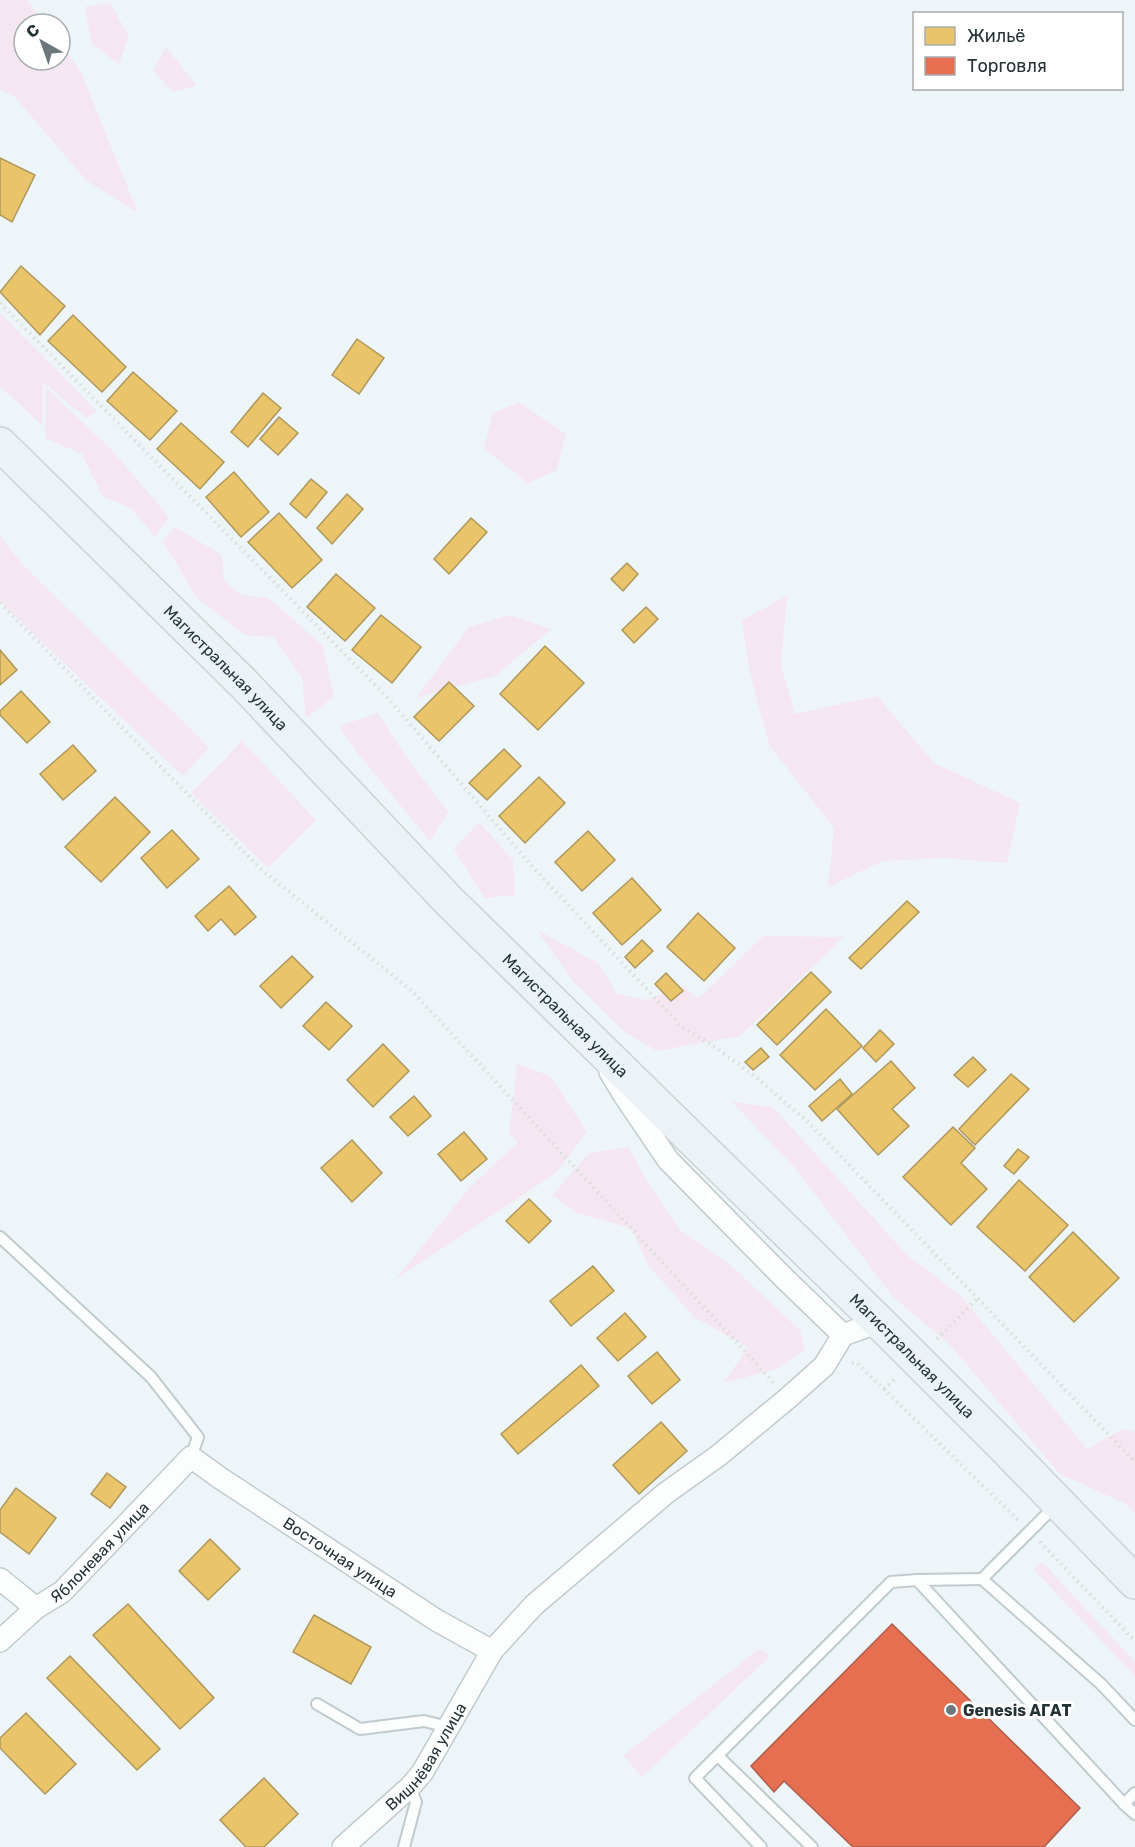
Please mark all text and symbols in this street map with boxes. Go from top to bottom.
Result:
north arrow [12,12,72,72]
legend [913,12,1123,90]
text: С [22,20,43,42]
text: Жильё [967,25,1025,47]
text: Торговля [967,55,1047,77]
street label: Магистральная улица [160,602,292,734]
street label: Магистральная улица [499,950,632,1081]
street label: Магистральная улица [846,1290,978,1422]
street label: Яблоневая улица [47,1498,153,1607]
street label: Восточная улица [280,1513,401,1602]
street label: Вишнёвая улица [382,1699,470,1815]
place label: Genesis АГАТ [963,1701,1072,1720]
marker: Genesis АГАТ [944,1703,958,1717]

